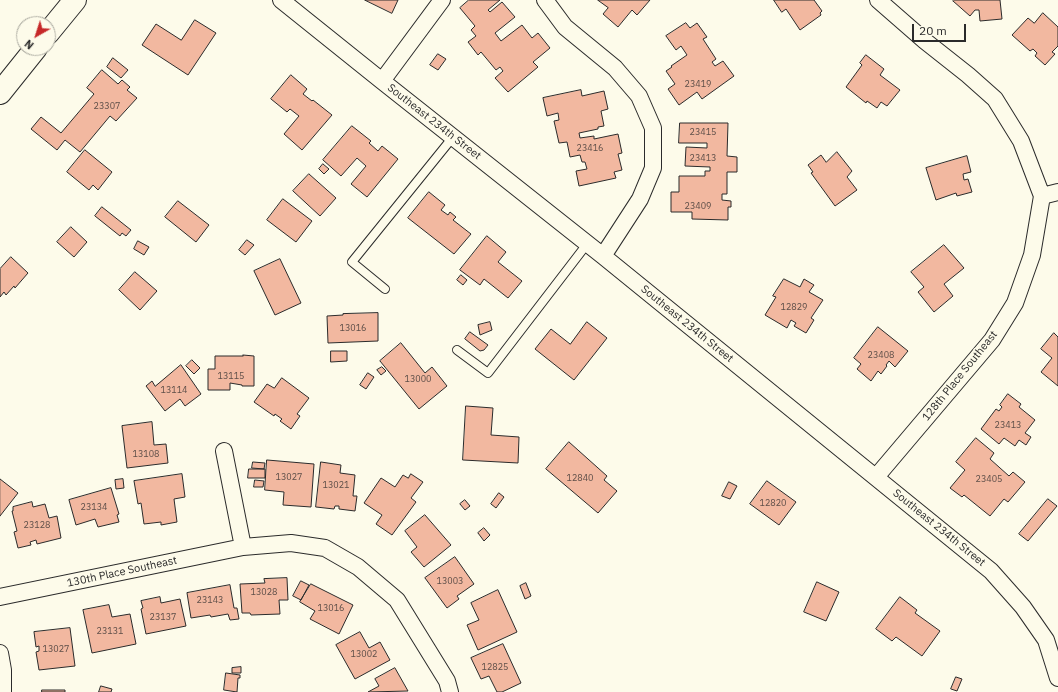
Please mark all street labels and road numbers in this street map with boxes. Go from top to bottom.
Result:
street label: Southeast 234th Street [385,81,483,163]
street label: Southeast 234th Street [638,283,736,365]
street label: 128th Place Southeast [920,328,1000,424]
street label: Southeast 234th Street [890,487,988,569]
street label: 130th Place Southeast [66,554,178,590]

